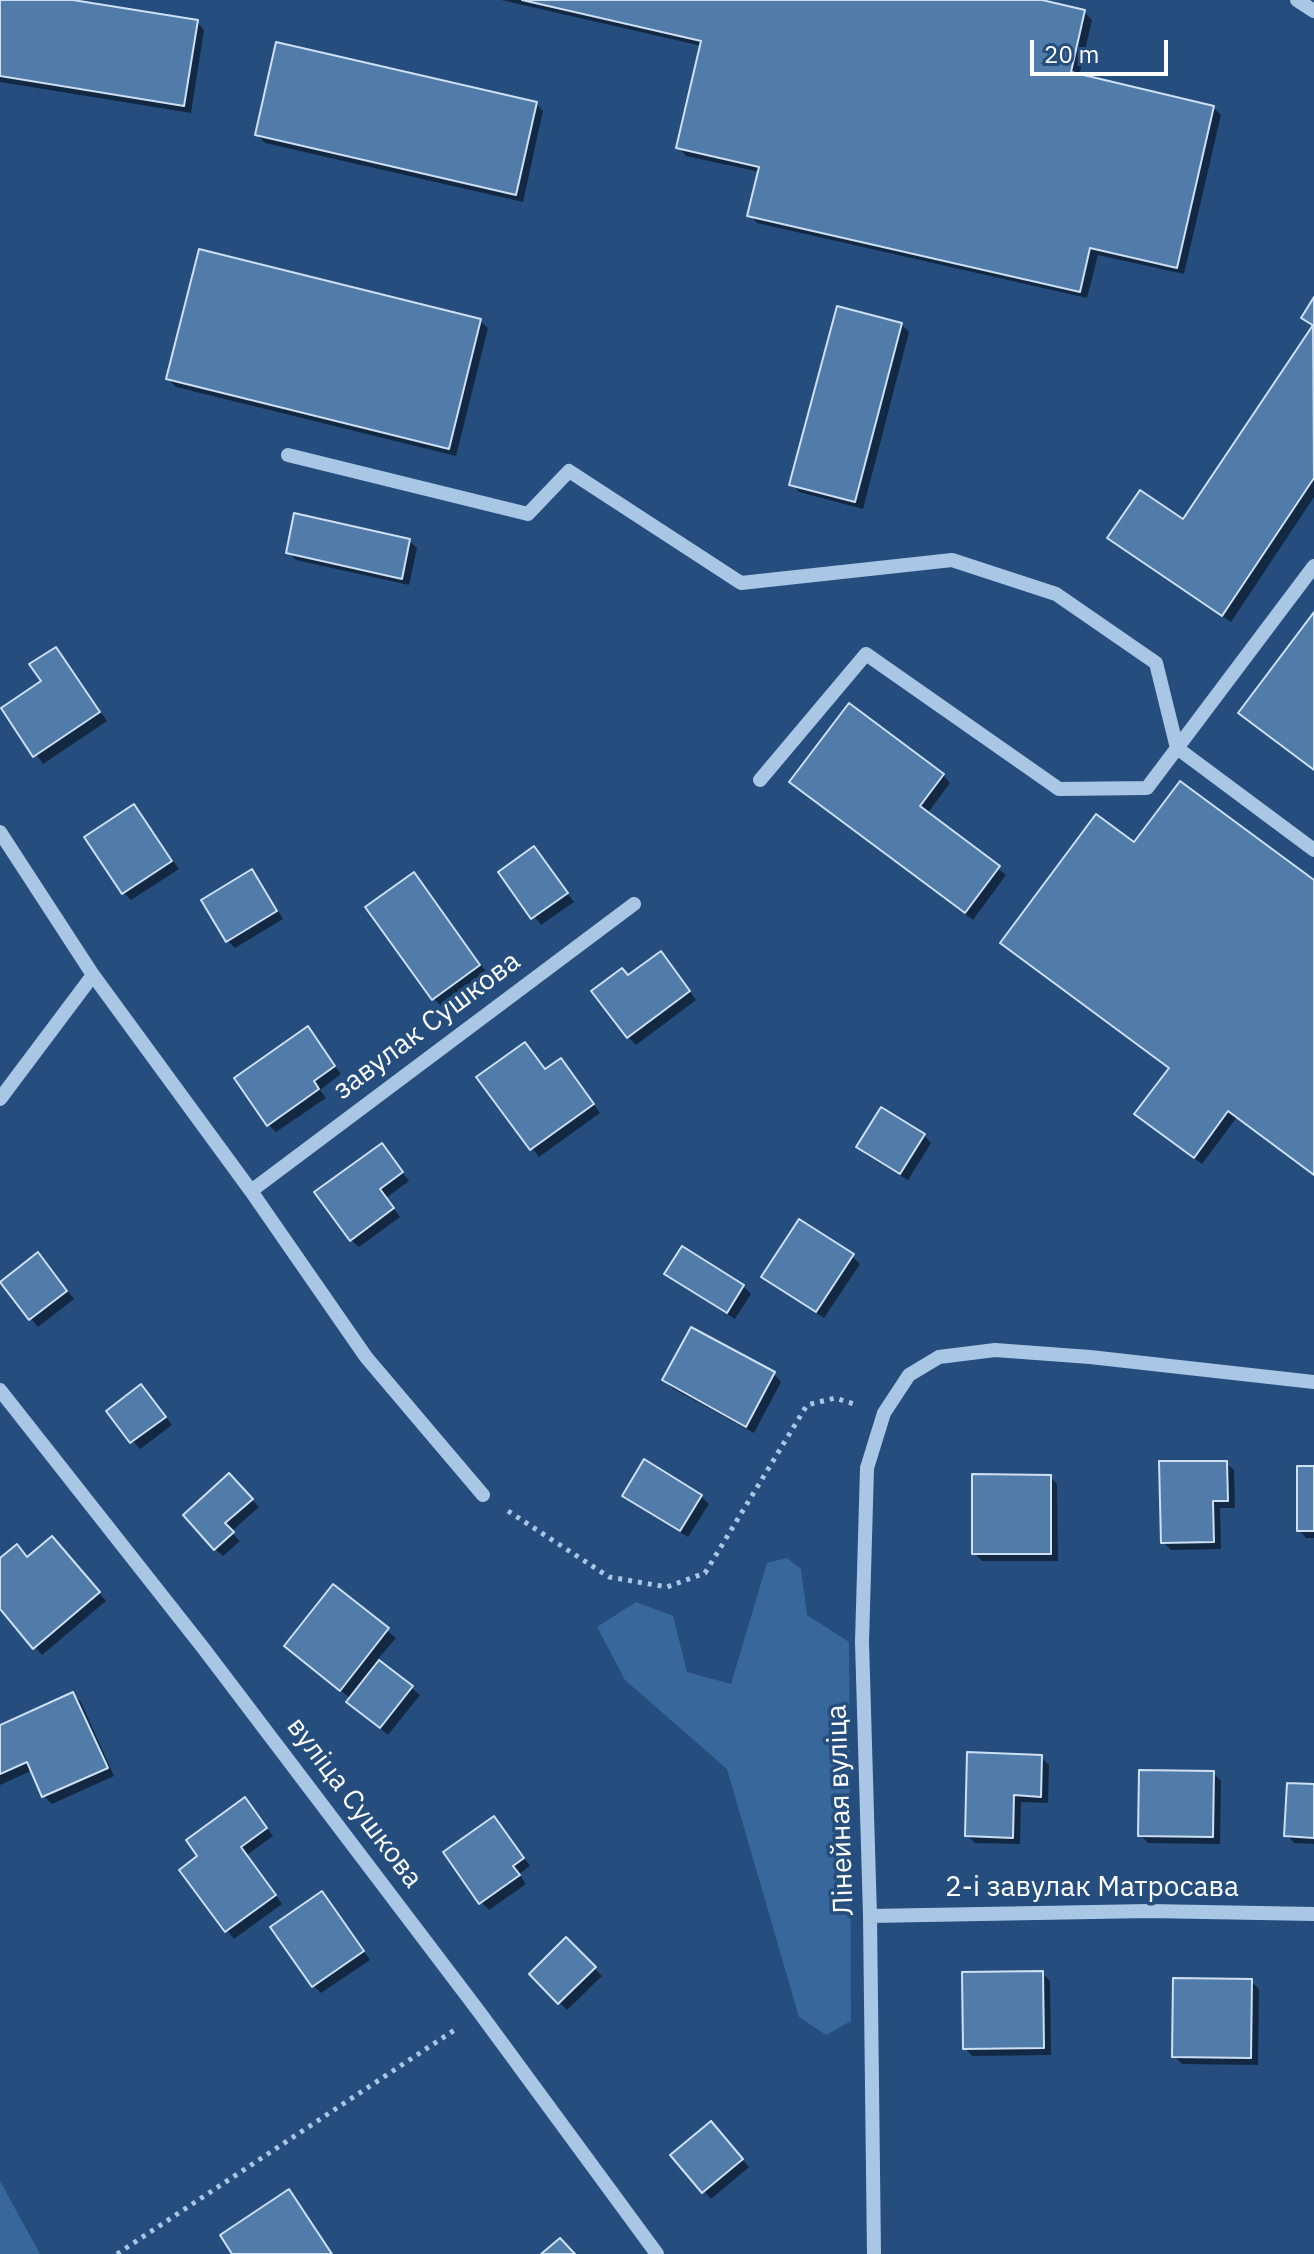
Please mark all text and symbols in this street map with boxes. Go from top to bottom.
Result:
scale bar [1034,24,1172,74]
text: 20 m [1044,38,1099,70]
street label: завулак Сушкова [327,945,527,1107]
street label: Лінейная вуліца [821,1704,861,1916]
street label: вуліца Сушкова [279,1711,429,1895]
street label: 2-і завулак Матросава [945,1871,1239,1905]

